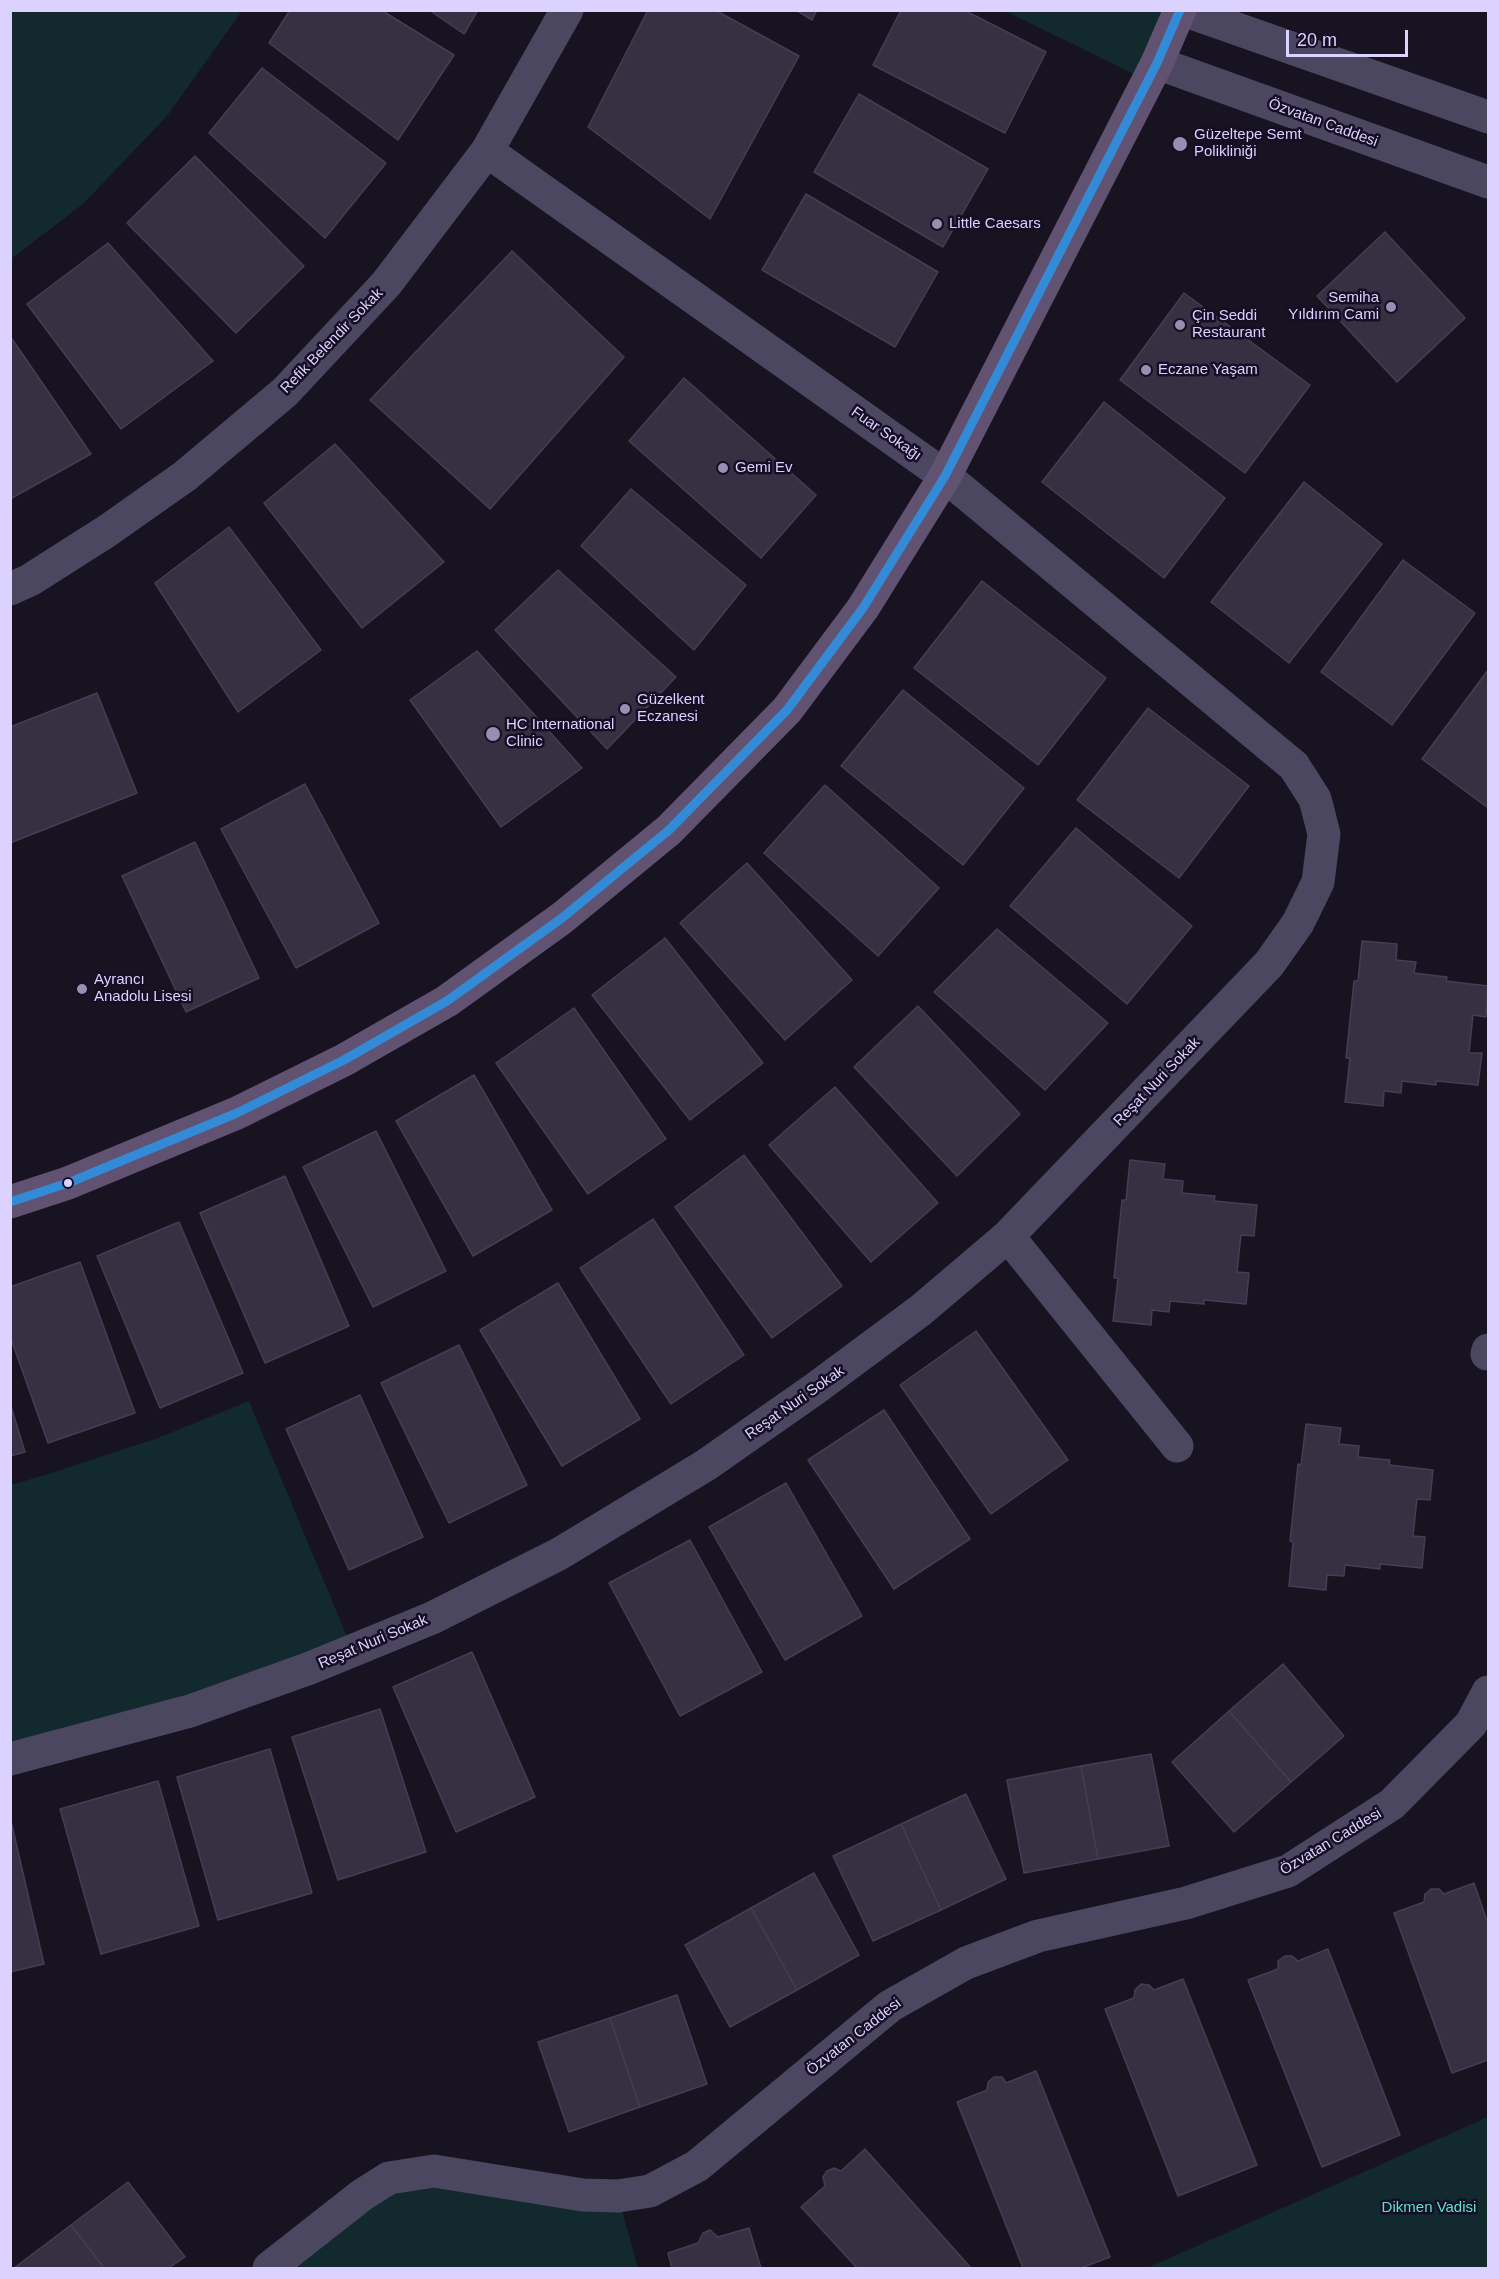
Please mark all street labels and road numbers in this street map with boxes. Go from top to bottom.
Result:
street label: Özvatan Caddesi [1266,95,1380,151]
street label: Refik Belendir Sokak [277,285,387,397]
street label: Fuar Sokağı [847,403,925,465]
street label: Reşat Nuri Sokak [1110,1034,1204,1130]
street label: Reşat Nuri Sokak [742,1362,848,1444]
street label: Reşat Nuri Sokak [316,1611,430,1673]
street label: Özvatan Caddesi [1277,1805,1385,1879]
street label: Özvatan Caddesi [803,1994,905,2080]

